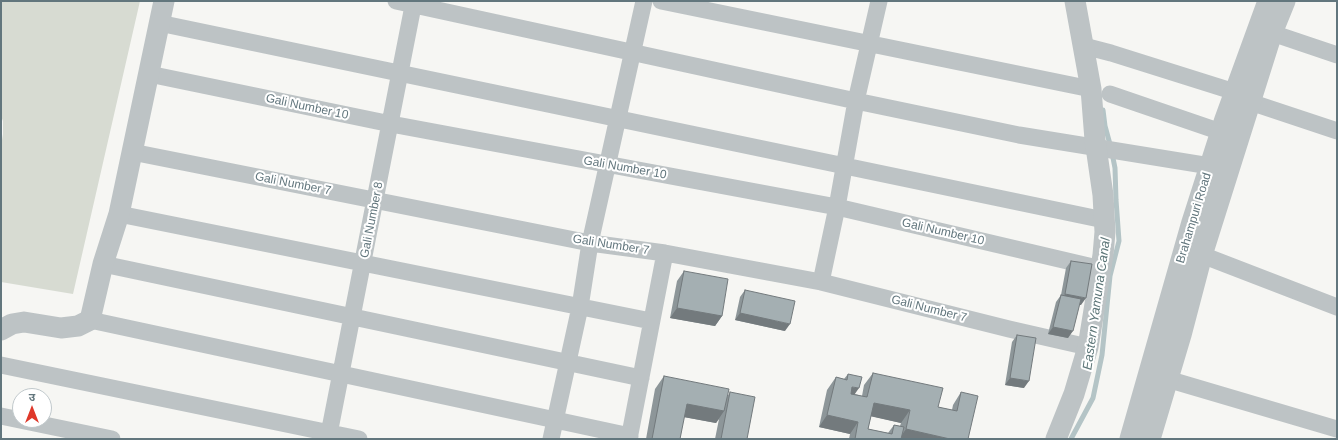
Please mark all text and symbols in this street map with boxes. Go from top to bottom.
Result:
street label: Gali Number 10 [264,91,350,123]
street label: Gali Number 10 [582,154,668,182]
street label: Gali Number 7 [254,170,332,198]
street label: Brahampuri Road [1173,171,1215,265]
street label: Gali Number 8 [358,181,386,259]
street label: Gali Number 10 [900,216,986,248]
street label: Gali Number 7 [572,232,650,258]
water label: Eastern Yamuna Canal [1080,237,1114,371]
street label: Gali Number 7 [890,293,968,325]
north arrow [12,388,52,428]
text: उ [29,391,35,403]

